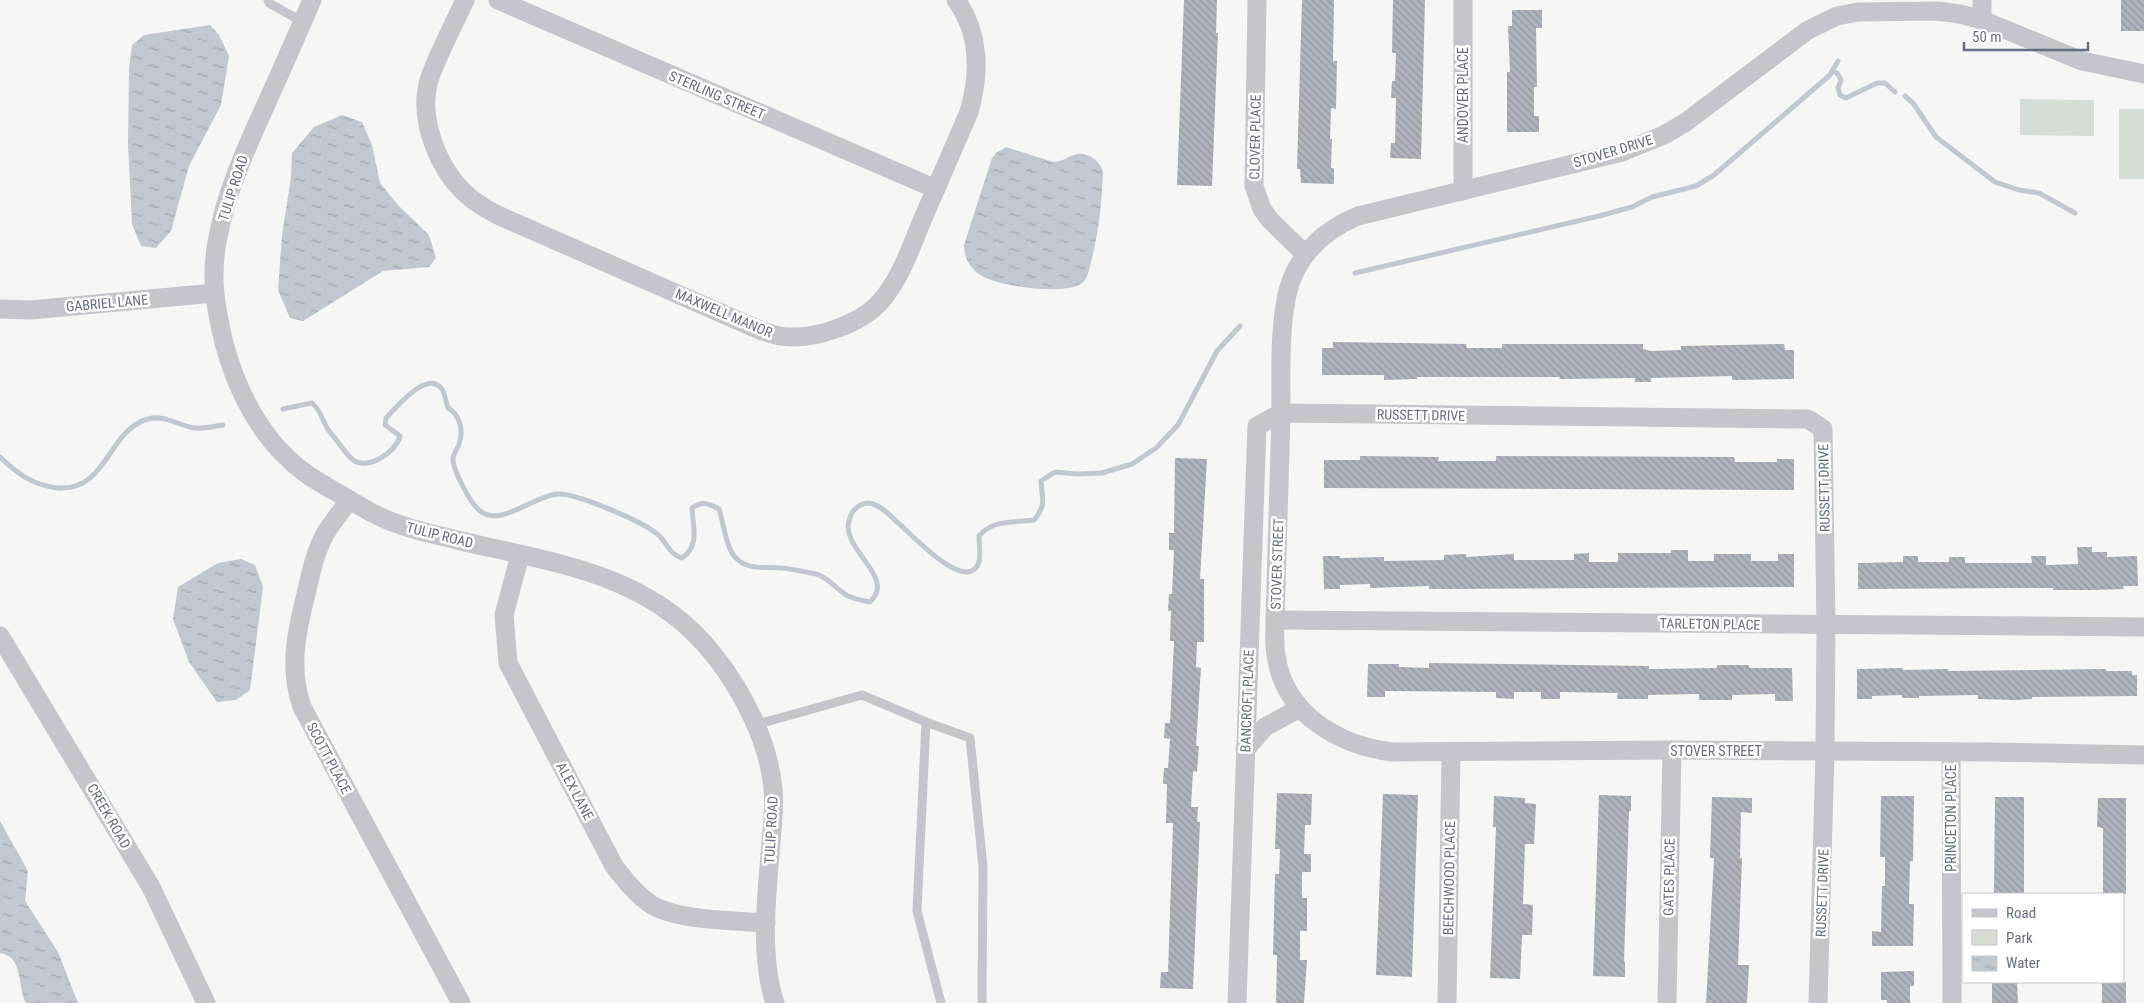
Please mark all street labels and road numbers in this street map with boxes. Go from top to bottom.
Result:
street label: ANDOVER PLACE [1455,47,1471,143]
street label: STERLING STREET [667,68,767,122]
street label: CLOVER PLACE [1246,94,1264,180]
street label: STOVER DRIVE [1572,131,1654,171]
street label: TULIP ROAD [215,153,251,223]
street label: MAXWELL MANOR [673,285,775,341]
street label: GABRIEL LANE [65,291,149,315]
street label: RUSSETT DRIVE [1377,406,1465,424]
street label: RUSSETT DRIVE [1815,444,1833,532]
street label: STOVER STREET [1267,518,1287,610]
street label: TULIP ROAD [405,519,475,551]
street label: TARLETON PLACE [1659,615,1761,633]
street label: BANCROFT PLACE [1237,649,1257,753]
street label: SCOTT PLACE [304,720,355,796]
street label: STOVER STREET [1670,743,1762,759]
street label: ALEX LANE [553,759,597,823]
street label: PRINCETON PLACE [1943,764,1959,872]
street label: CREEK ROAD [84,781,134,851]
street label: TULIP ROAD [761,796,781,864]
street label: BEECHWOOD PLACE [1440,821,1458,935]
street label: GATES PLACE [1660,838,1678,916]
street label: RUSSETT DRIVE [1812,849,1832,937]

